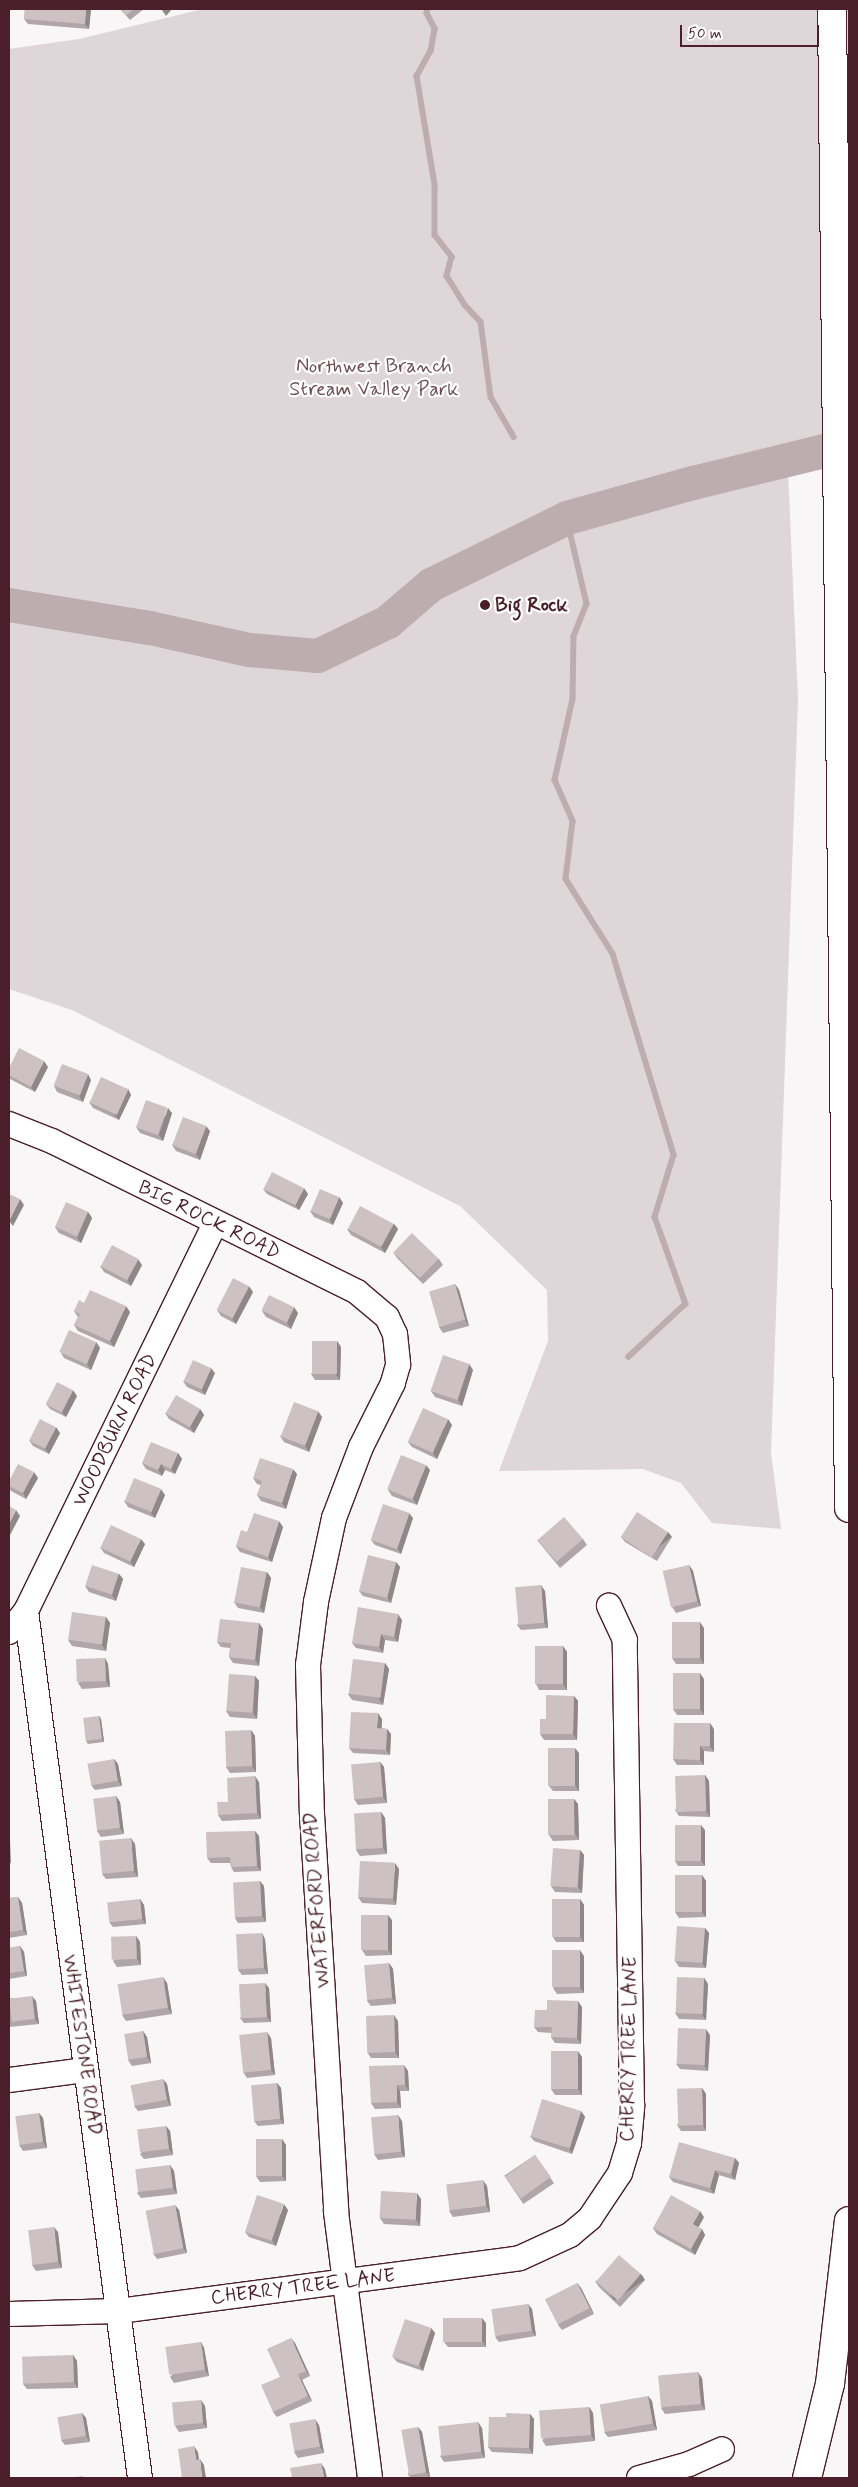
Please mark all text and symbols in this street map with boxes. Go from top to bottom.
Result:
scale bar [683,15,822,47]
text: 50 m [688,24,722,44]
park label: Northwest Branch Stream Valley Park [292,354,456,401]
place label: Big Rock [495,593,566,617]
marker: Big Rock [479,599,491,611]
street label: BIG ROCK ROAD [138,1177,280,1263]
street label: WOODBURN ROAD [68,1351,162,1509]
street label: WATERFORD ROAD [299,1811,335,1989]
street label: WHITESTONE ROAD [57,1953,107,2137]
street label: CHERRY TREE LANE [615,1956,643,2142]
street label: CHERRY TREE LANE [210,2264,396,2310]

